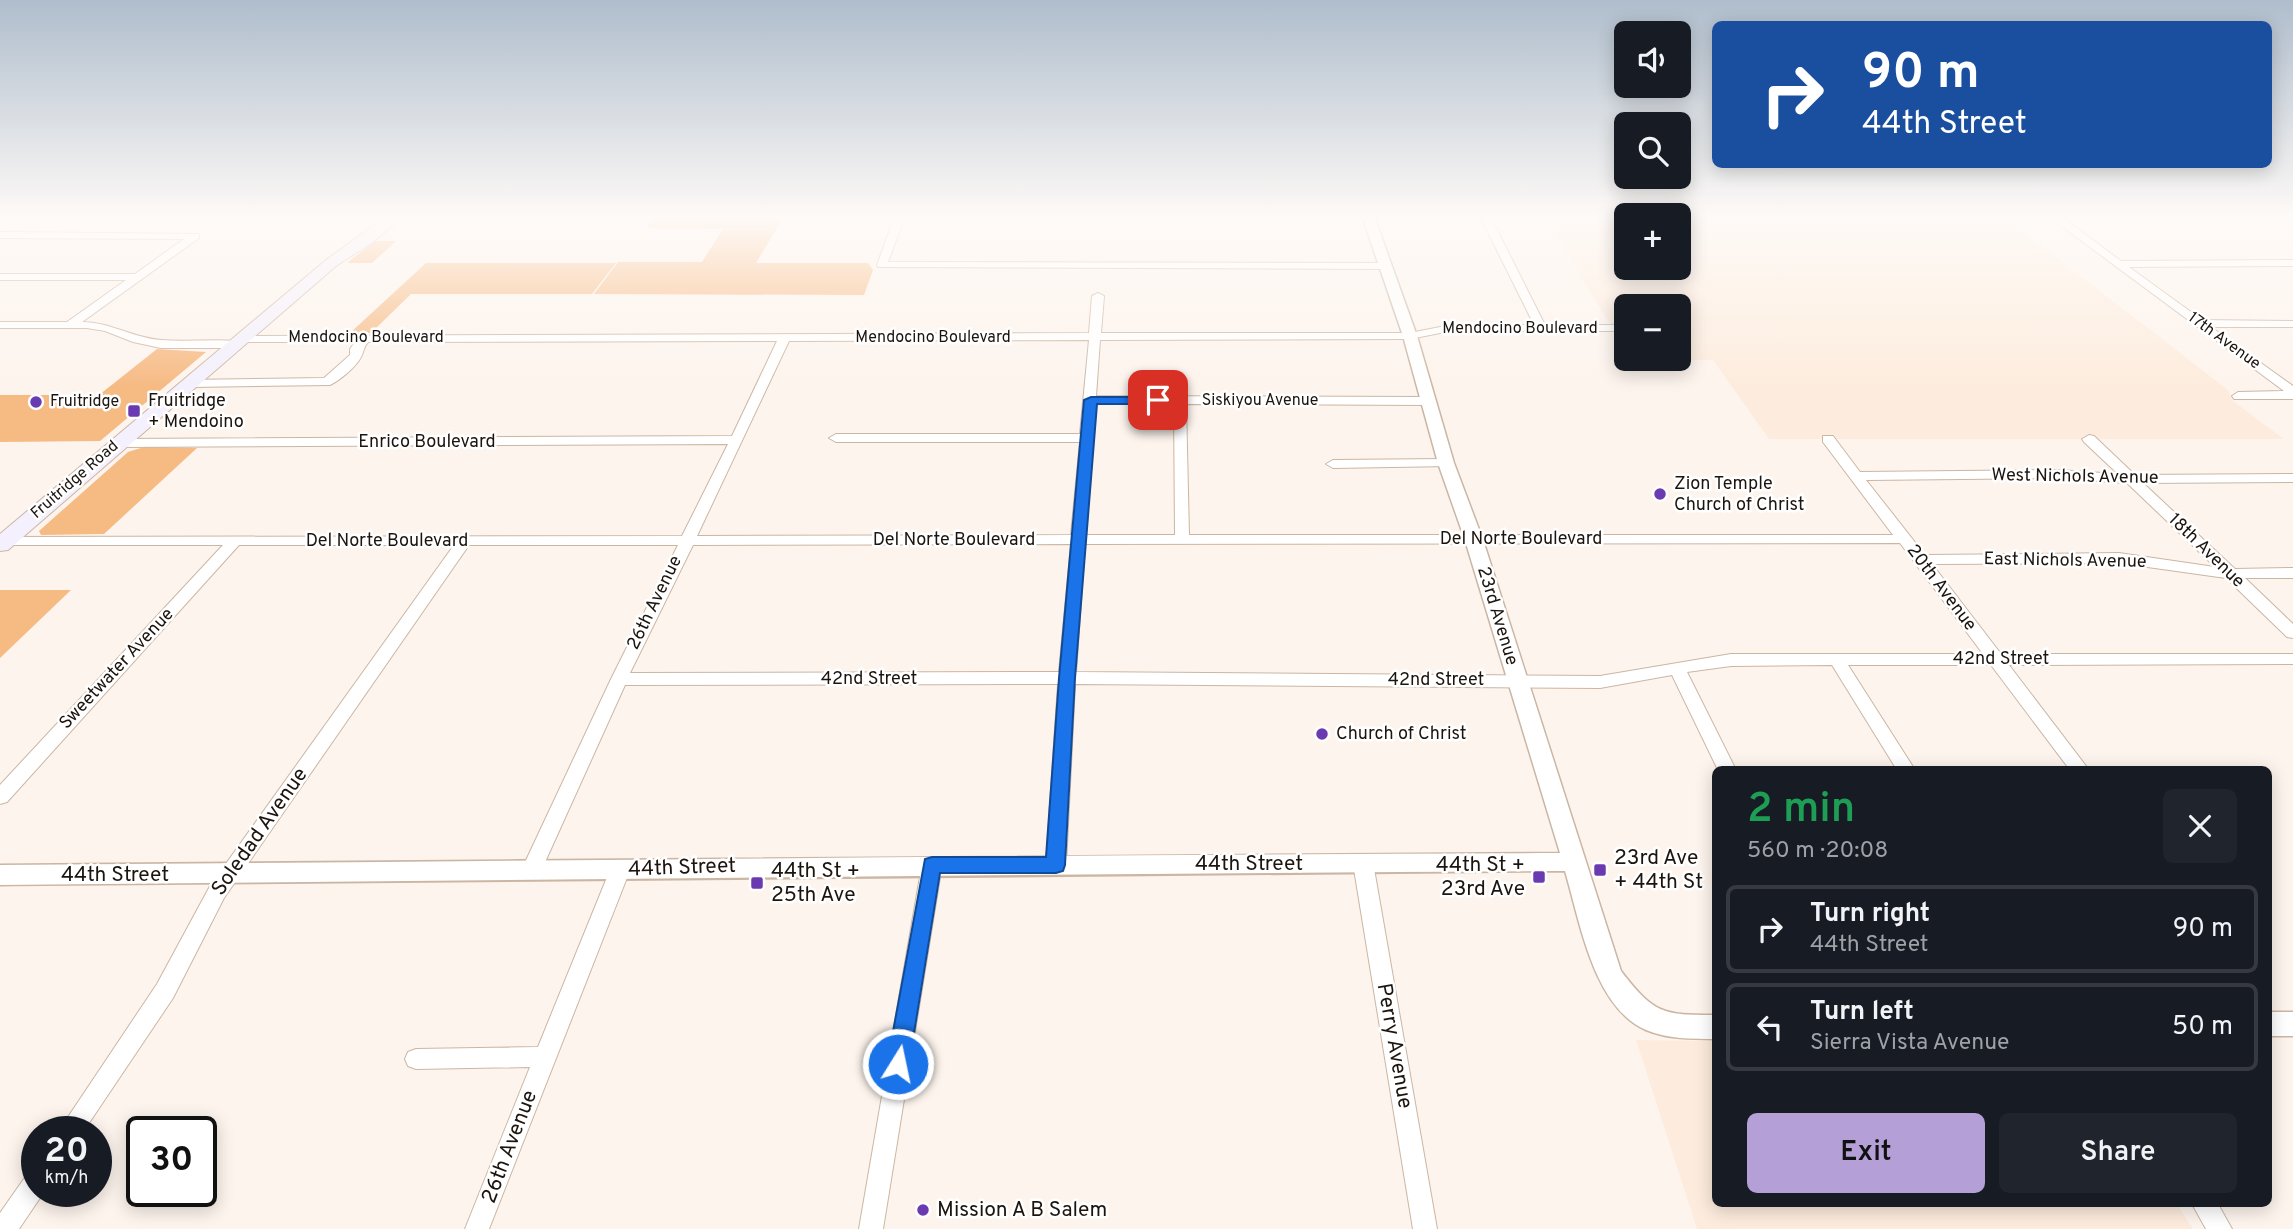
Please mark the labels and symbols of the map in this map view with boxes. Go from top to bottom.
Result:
street label: 17th Avenue [2184,308,2264,374]
street label: Mendocino Boulevard [1442,319,1598,339]
street label: Mendocino Boulevard [288,328,444,348]
street label: Mendocino Boulevard [855,328,1011,348]
pin [1128,370,1188,430]
place label: Fruitridge + Mendoino [148,390,244,434]
street label: Siskiyou Avenue [1202,391,1318,411]
place label: Fruitridge [50,392,119,412]
marker: Fruitridge [28,394,44,410]
marker: Fruitridge + Mendoino [126,403,142,419]
street label: Enrico Boulevard [358,431,496,454]
street label: Fruitridge Road [27,436,123,524]
street label: West Nichols Avenue [1991,464,2159,490]
place label: Zion Temple Church of Christ [1674,473,1805,517]
marker: Zion Temple Church of Christ [1652,486,1668,502]
street label: 18th Avenue [2163,509,2249,593]
street label: Del Norte Boulevard [1440,528,1602,551]
street label: Del Norte Boulevard [873,529,1035,552]
street label: Del Norte Boulevard [306,530,468,553]
street label: 20th Avenue [1901,540,1981,636]
street label: East Nichols Avenue [1983,548,2147,574]
street label: 26th Avenue [622,552,688,654]
street label: 23rd Avenue [1471,564,1523,668]
street label: Sweetwater Avenue [55,603,179,735]
street label: 42nd Street [1953,648,2049,671]
street label: 42nd Street [821,668,917,691]
street label: 42nd Street [1388,669,1484,692]
place label: Church of Christ [1336,723,1467,746]
marker: Church of Christ [1314,726,1330,742]
street label: Soledad Avenue [206,763,314,901]
place label: 23rd Ave + 44th St [1614,845,1703,896]
street label: 44th Street [1195,851,1303,878]
place label: 44th St + 23rd Ave [1436,852,1525,903]
street label: 44th Street [627,853,737,883]
place label: 44th St + 25th Ave [771,858,860,909]
street label: 44th Street [61,862,169,889]
marker: 23rd Ave + 44th St [1592,862,1608,878]
marker: 44th St + 23rd Ave [1531,869,1547,885]
marker: 44th St + 25th Ave [749,875,765,891]
street label: Perry Avenue [1370,981,1418,1111]
position arrow [861,1027,935,1101]
street label: 26th Avenue [476,1087,544,1207]
speed limit sign: 30 [126,1116,217,1207]
place label: Mission A B Salem [937,1197,1107,1224]
marker: Mission A B Salem [915,1202,931,1218]

